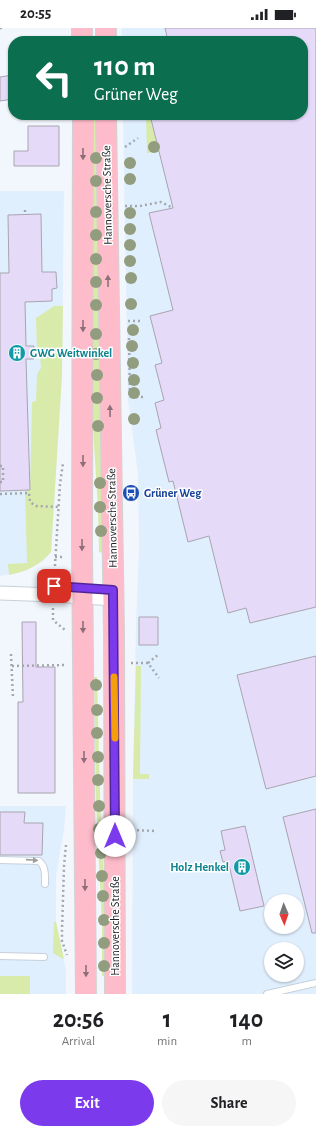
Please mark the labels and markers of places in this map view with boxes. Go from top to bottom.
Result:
building icon: GWG Weitwinkel [7,343,27,363]
place label: GWG Weitwinkel [30,347,112,359]
bus stop icon: Grüner Weg [121,483,141,503]
place label: Grüner Weg [144,487,202,499]
pin [37,569,71,603]
building icon: Holz Henkel [232,857,252,877]
place label: Holz Henkel [170,861,229,873]

